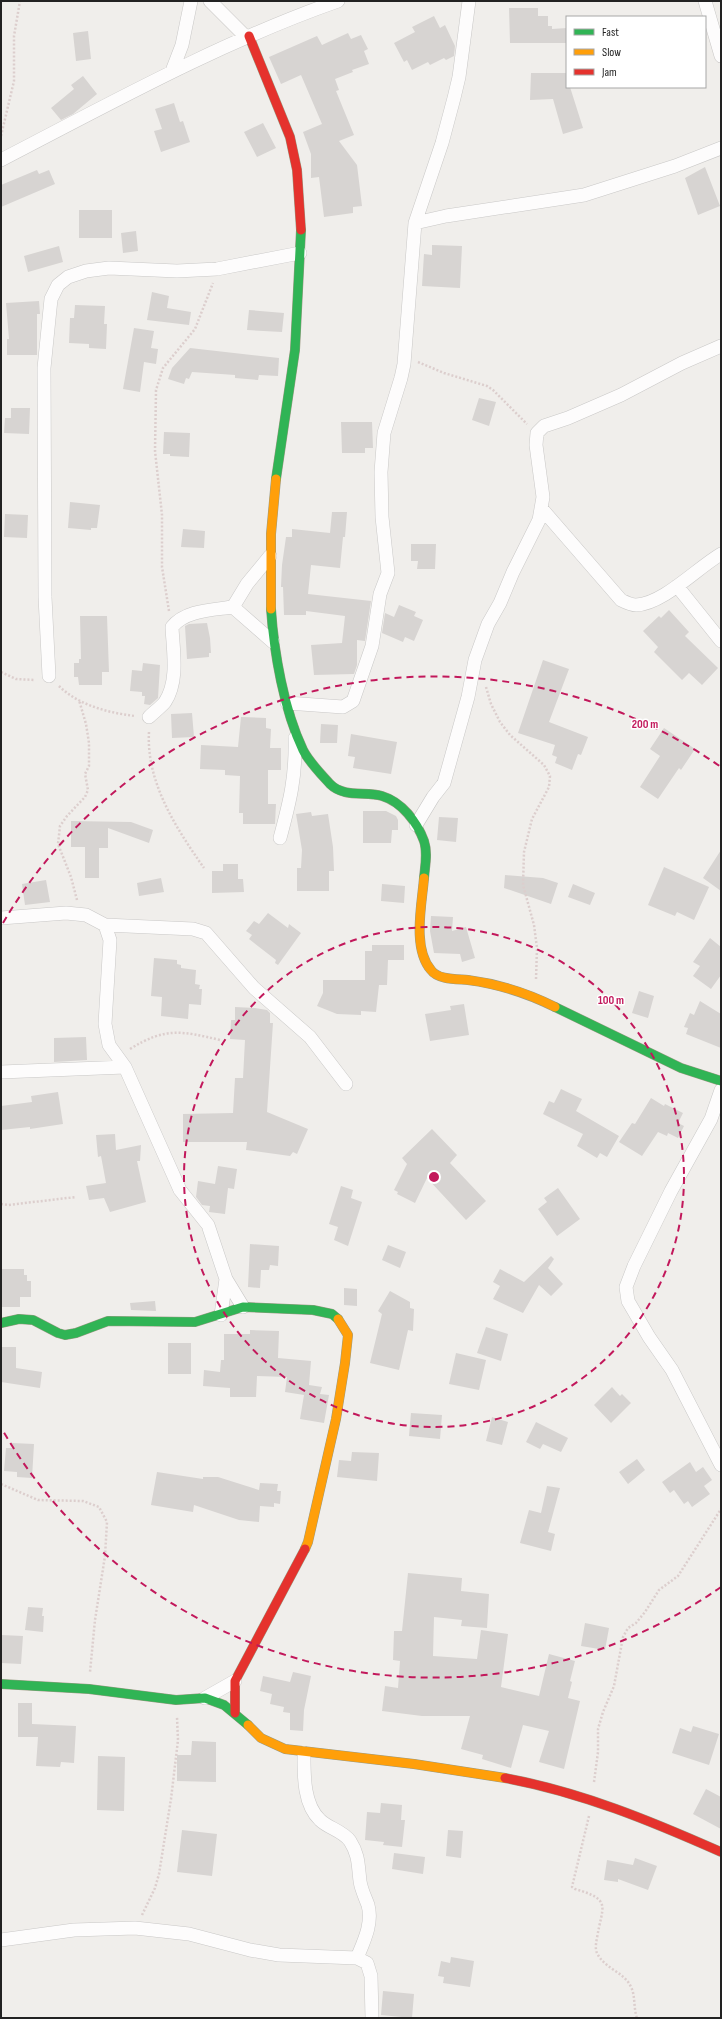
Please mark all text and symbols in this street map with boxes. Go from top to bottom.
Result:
legend [566,16,706,88]
text: Fast [602,25,619,40]
text: Slow [602,45,621,60]
text: Jam [601,65,617,80]
text: 200 m [632,717,658,732]
text: 100 m [598,993,624,1008]
centre of rings [427,1170,441,1184]

